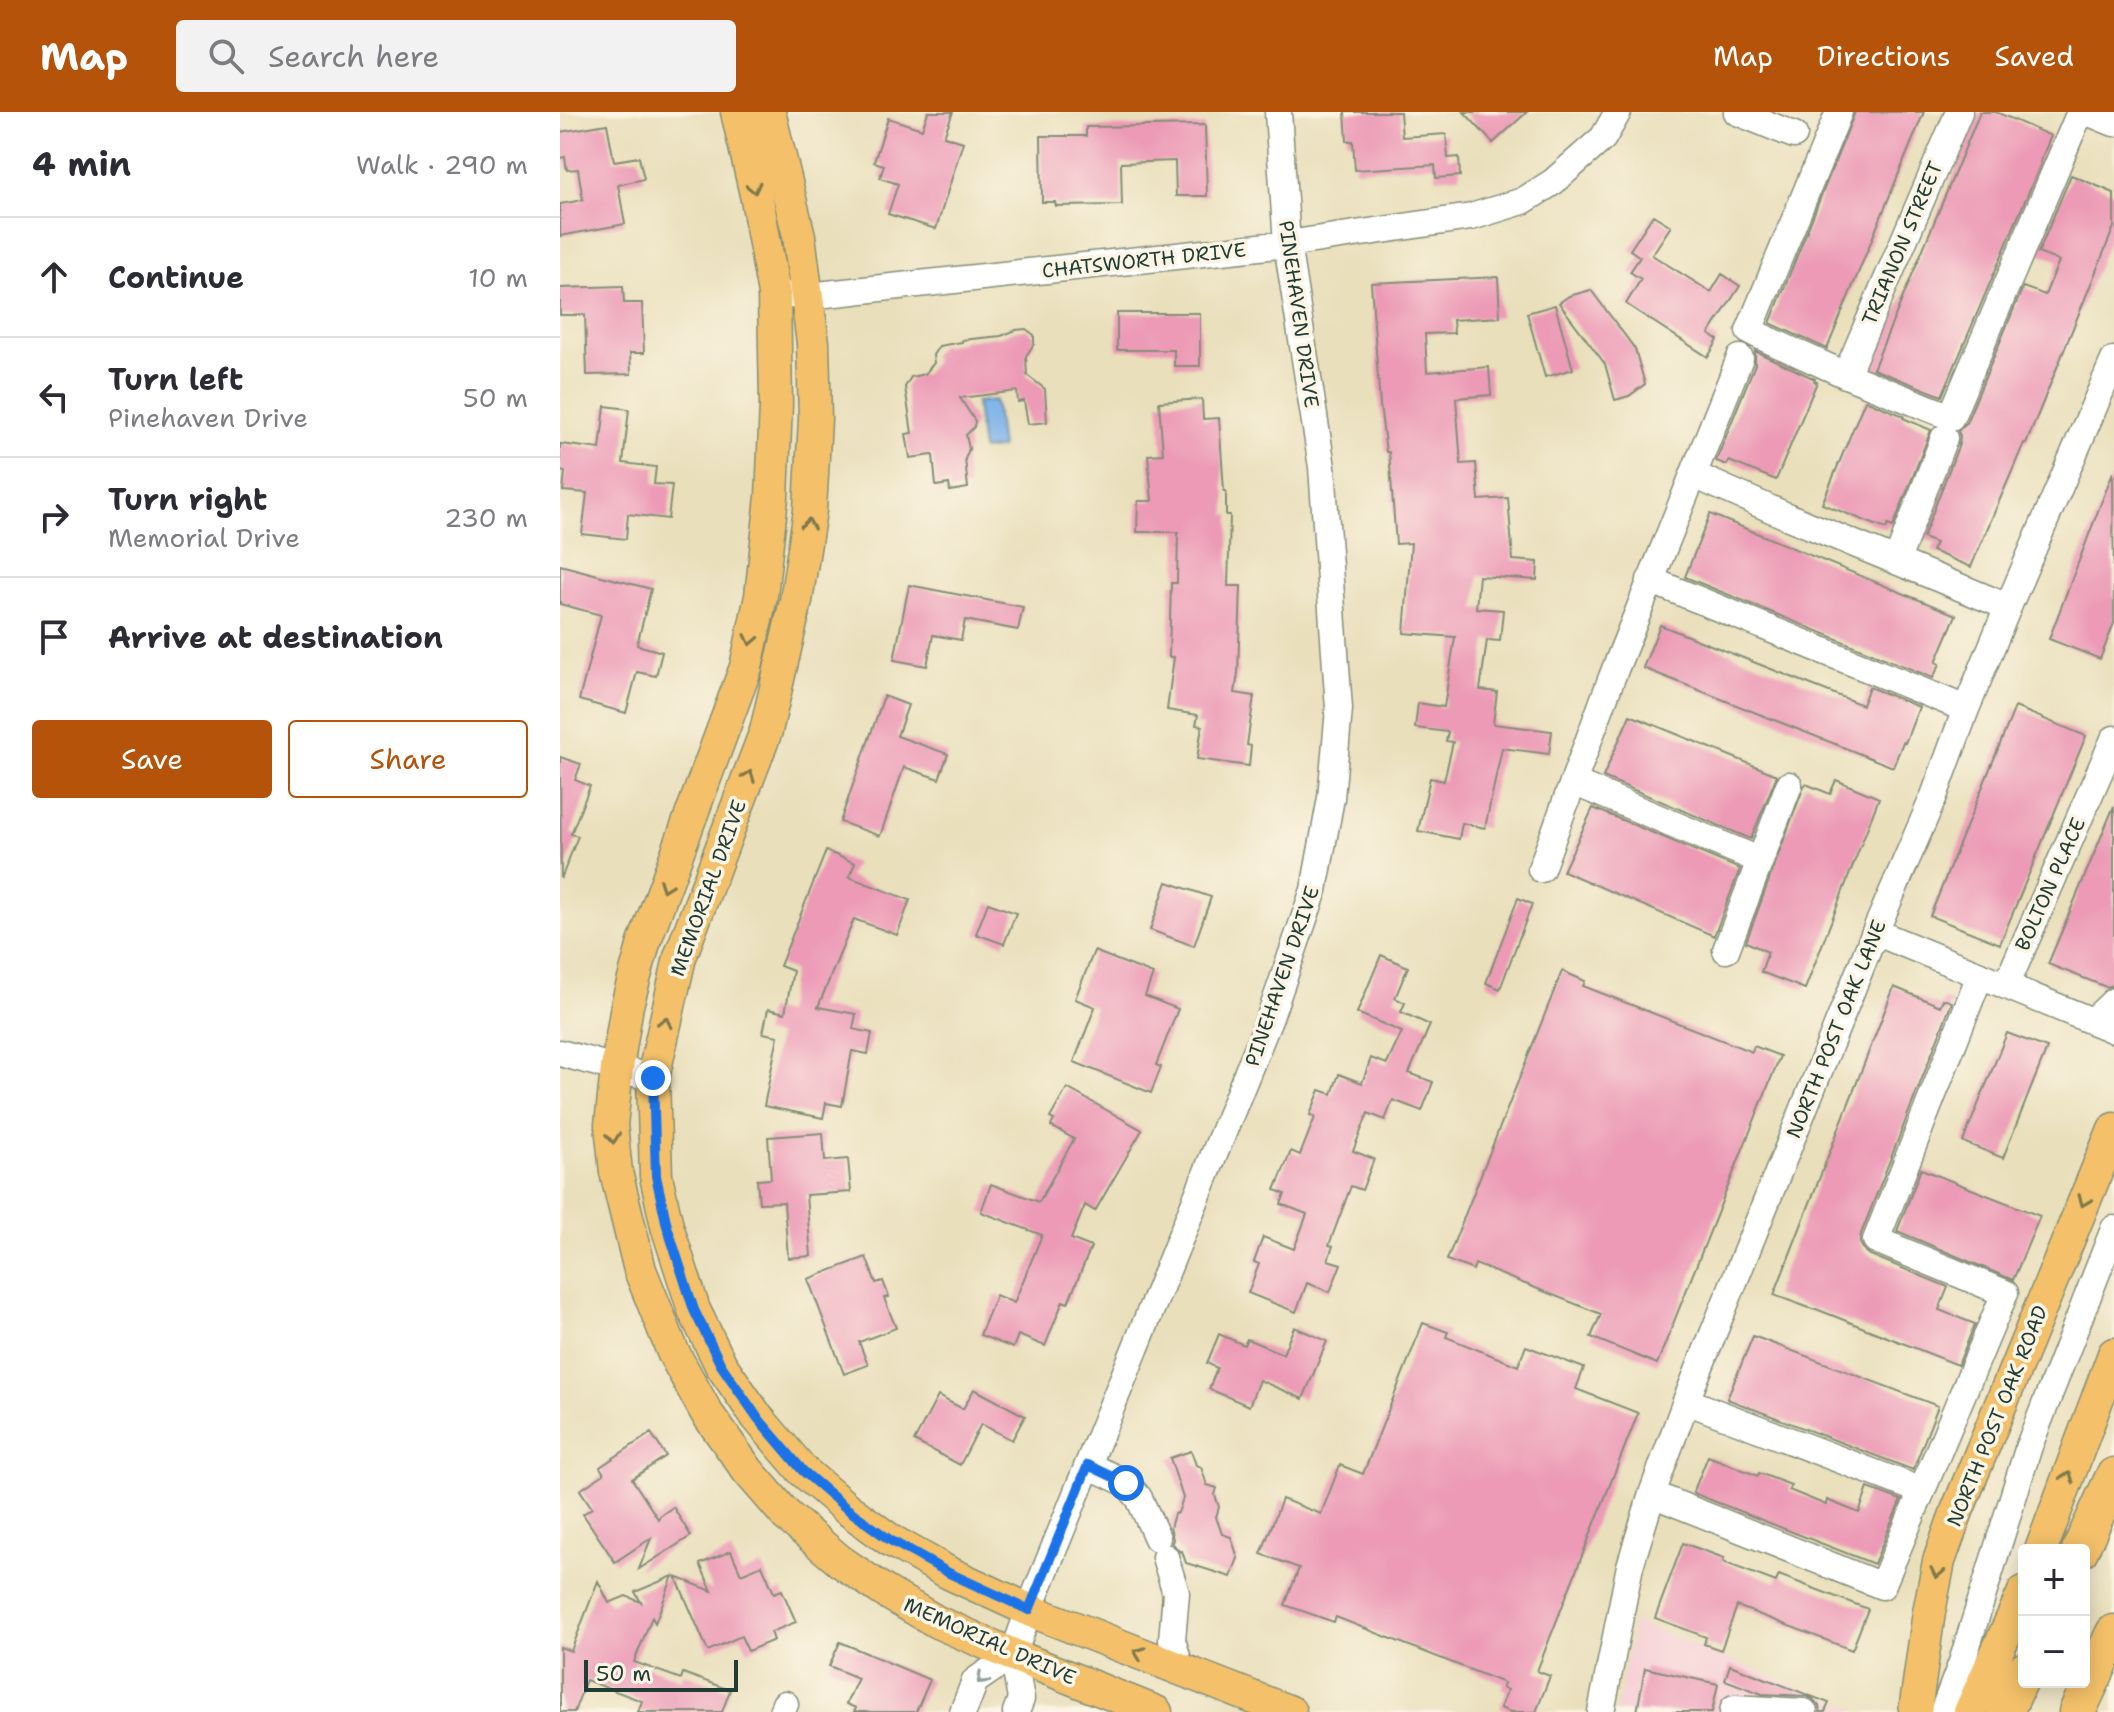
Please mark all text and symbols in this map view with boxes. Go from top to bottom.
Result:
search box [176,20,736,92]
text: Map [40,31,128,82]
icon: search [204,34,248,78]
text: Search here [268,36,439,77]
text: Map [1713,37,1773,75]
text: Directions [1817,37,1951,75]
text: Saved [1995,37,2074,75]
text: 4 min [32,141,131,187]
text: Walk · 290 m [356,147,528,182]
street label: TRIANON STREET [1856,157,1948,329]
one-way arrow [745,181,762,194]
street label: PINEHAVEN DRIVE [1273,219,1325,409]
street label: CHATSWORTH DRIVE [1041,236,1247,284]
icon: ahead [32,255,76,299]
text: Continue [108,257,244,298]
text: 10 m [468,260,528,295]
text: Turn left [108,359,243,400]
icon: left [32,375,76,419]
text: 50 m [463,380,528,415]
text: Pinehaven Drive [108,400,308,435]
text: Turn right [108,479,267,520]
icon: right [32,495,76,539]
text: 230 m [444,500,528,535]
one-way arrow [799,517,816,531]
text: Memorial Drive [108,520,300,555]
icon: arrive [32,615,76,659]
text: Arrive at destination [108,617,443,658]
one-way arrow [743,633,760,647]
button: Save [32,720,272,798]
button: Share [288,720,528,798]
one-way arrow [739,770,755,784]
street label: MEMORIAL DRIVE [664,796,752,980]
street label: BOLTON PLACE [2009,813,2091,955]
one-way arrow [658,878,675,892]
street label: PINEHAVEN DRIVE [1239,882,1325,1070]
street label: NORTH POST OAK LANE [1780,916,1892,1142]
one-way arrow [656,1016,673,1029]
route end [635,1060,671,1096]
one-way arrow [604,1132,621,1145]
one-way arrow [2078,1193,2094,1207]
street label: NORTH POST OAK ROAD [1941,1302,2053,1530]
route start [1108,1465,1144,1501]
one-way arrow [2058,1471,2075,1485]
map controls [2018,1544,2090,1688]
button: + [2018,1544,2090,1616]
one-way arrow [1929,1566,1946,1579]
street label: MEMORIAL DRIVE [900,1591,1080,1691]
button: − [2018,1616,2090,1688]
one-way arrow [1133,1646,1147,1663]
scale bar [584,1656,738,1692]
text: 50 m [596,1659,651,1688]
one-way arrow [977,1670,991,1684]

